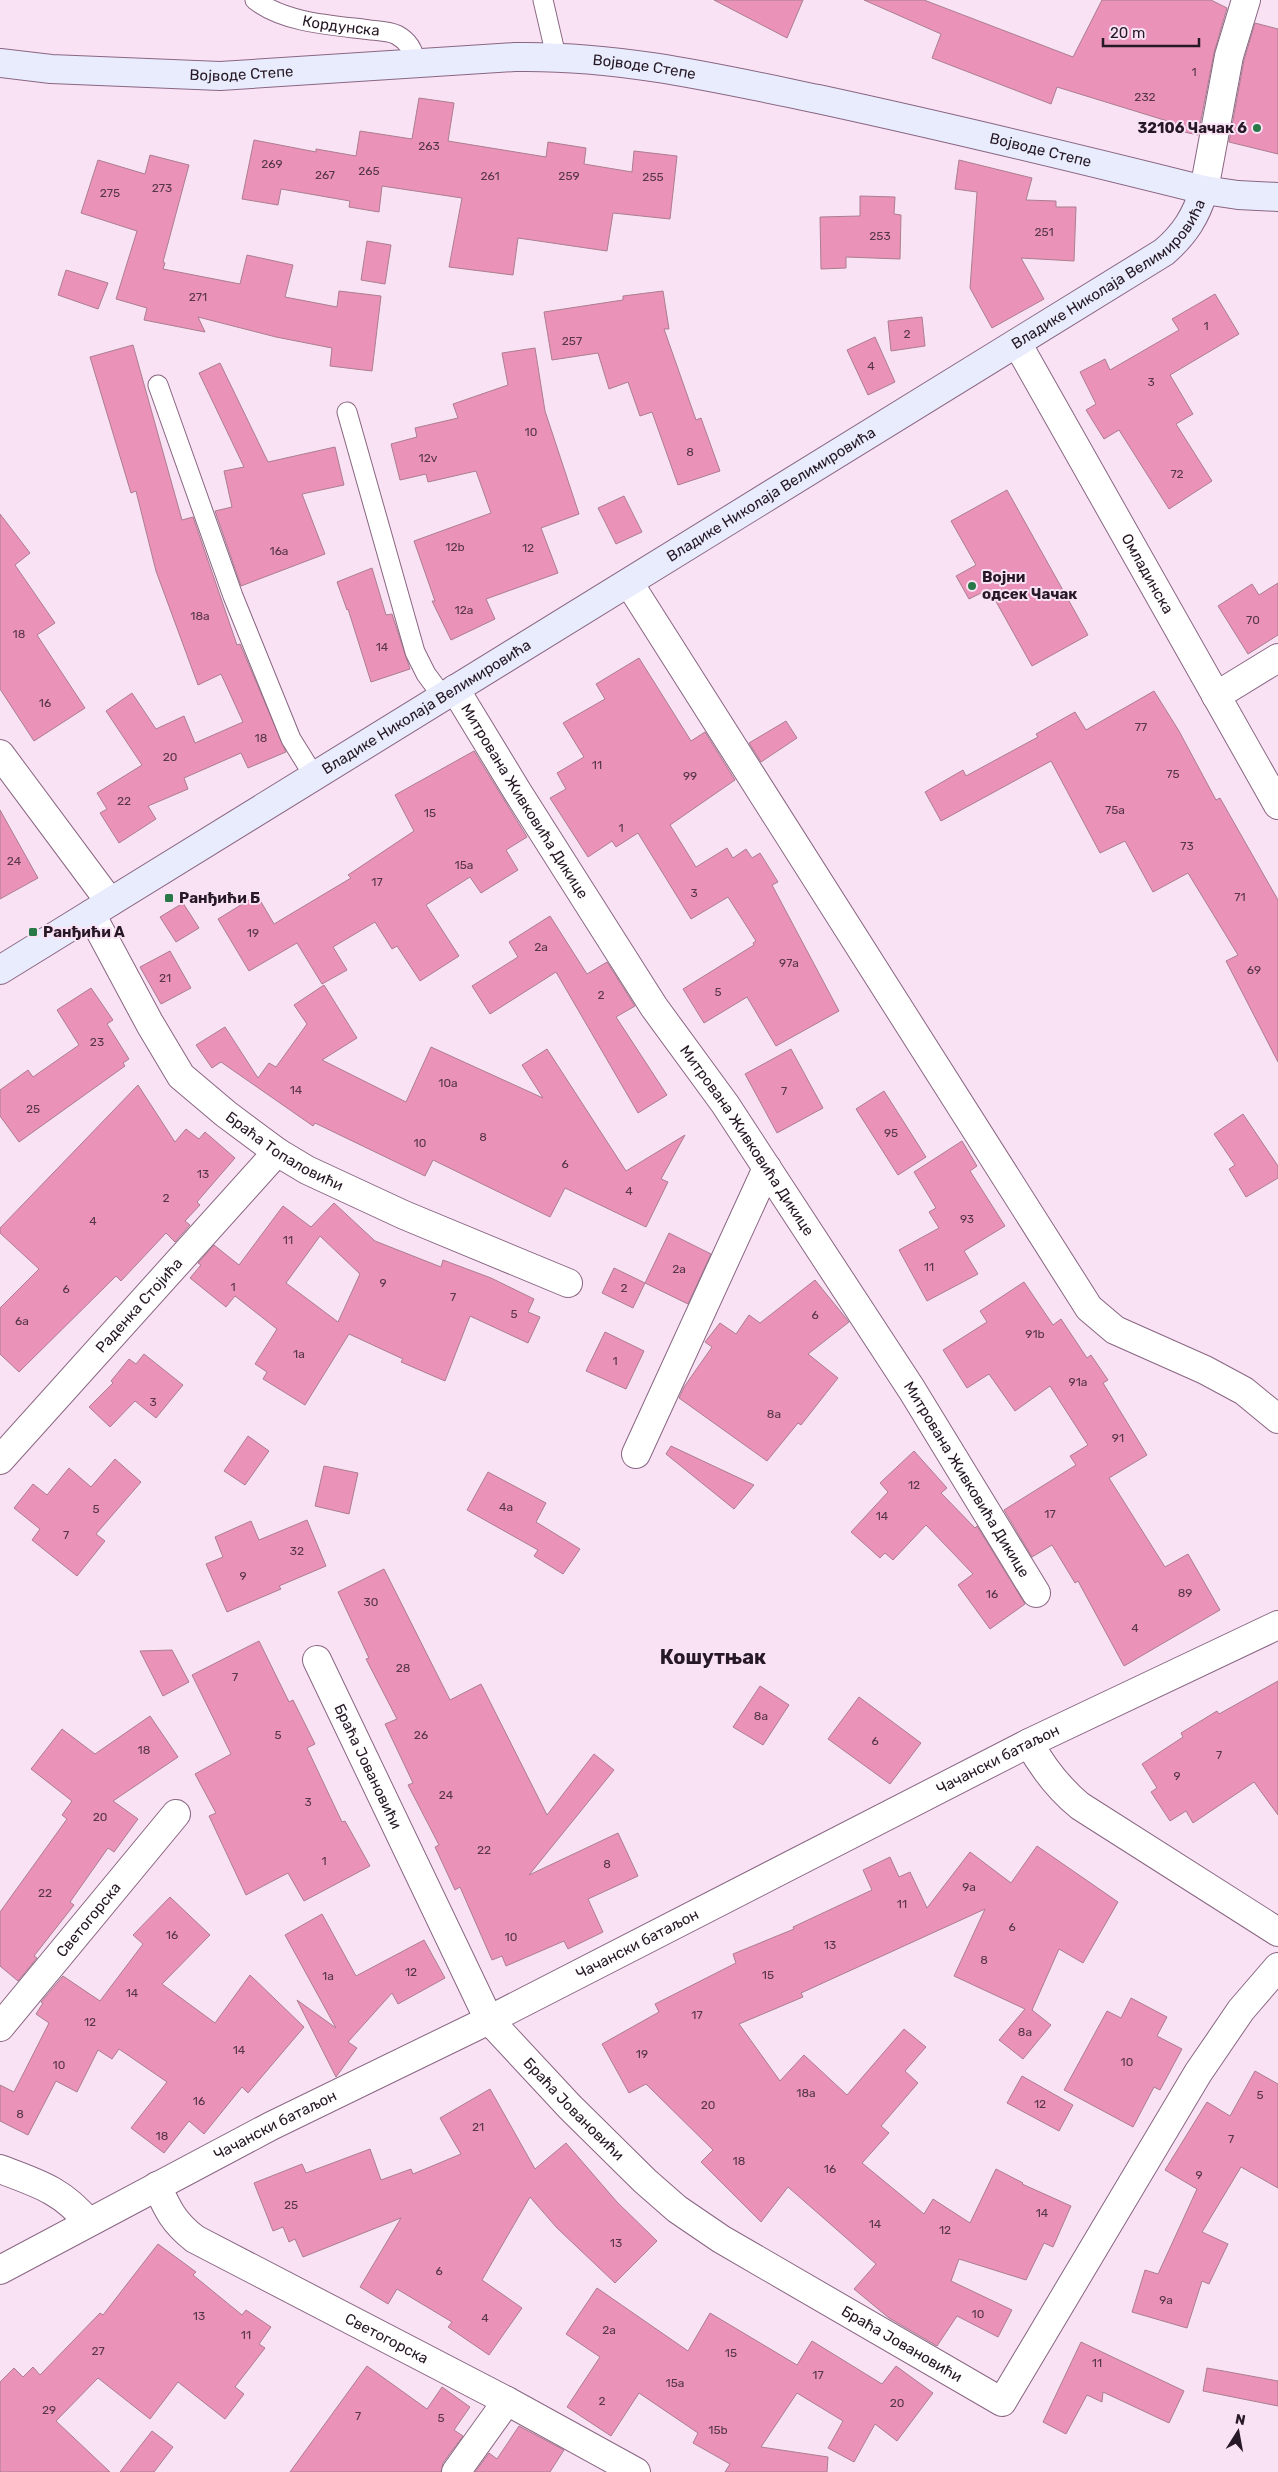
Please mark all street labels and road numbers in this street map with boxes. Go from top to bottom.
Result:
street label: Кордунска [301,12,380,40]
street label: Војводе Степе [592,51,697,83]
street label: Војводе Степе [189,62,294,85]
street label: Војводе Степе [988,129,1093,171]
street label: Владике Николаја Велимировића [1008,197,1209,353]
street label: Владике Николаја Велимировића [663,423,879,566]
street label: Омладинска [1118,530,1177,617]
street label: Владике Николаја Велимировића [319,636,534,778]
street label: Митрована Живковића Дикице [457,700,592,902]
street label: Митрована Живковића Дикице [676,1042,818,1239]
street label: Браћа Топаловићи [222,1108,346,1195]
street label: Раденка Стојића [92,1254,186,1356]
street label: Митрована Живковића Дикице [900,1378,1033,1581]
street label: Браћа Јовановићи [330,1701,405,1832]
street label: Чачански батаљон [933,1721,1062,1798]
street label: Светогорска [52,1879,125,1961]
street label: Чачански батаљон [573,1905,702,1983]
street label: Браћа Јовановићи [520,2054,628,2164]
street label: Чачански батаљон [211,2087,340,2164]
street label: Браћа Јовановићи [838,2302,965,2386]
street label: Светогорска [342,2309,431,2368]

